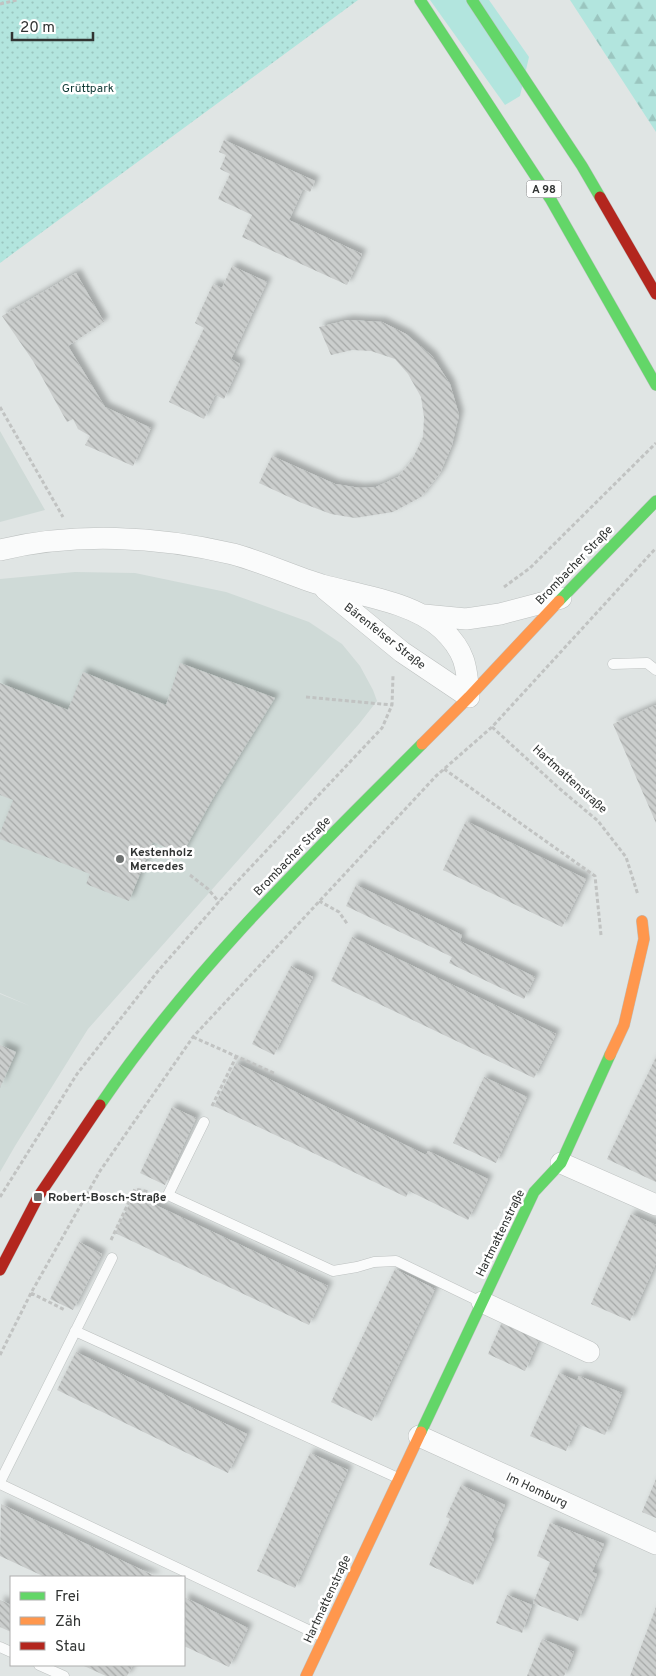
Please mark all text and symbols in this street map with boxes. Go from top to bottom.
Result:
scale bar [12,10,94,42]
text: 20 m [20,19,55,38]
park label: Grüttpark [62,81,114,97]
road number: A 98 [526,180,562,198]
street label: Brombacher Straße [533,523,617,609]
street label: Bärenfelser Straße [340,600,429,674]
street label: Hartmattenstraße [529,742,610,818]
street label: Brombacher Straße [251,814,335,900]
place label: Kestenholz Mercedes [130,845,193,875]
marker: Kestenholz Mercedes [114,853,126,865]
street label: Hartmattenstraße [473,1187,529,1280]
place label: Robert-Bosch-Straße [48,1190,167,1206]
marker: Robert-Bosch-Straße [32,1191,44,1203]
street label: Im Homburg [503,1470,570,1512]
street label: Hartmattenstraße [301,1553,355,1646]
legend [10,1576,185,1666]
text: Frei [55,1588,80,1607]
text: Zäh [55,1613,81,1632]
text: Stau [55,1638,86,1657]

